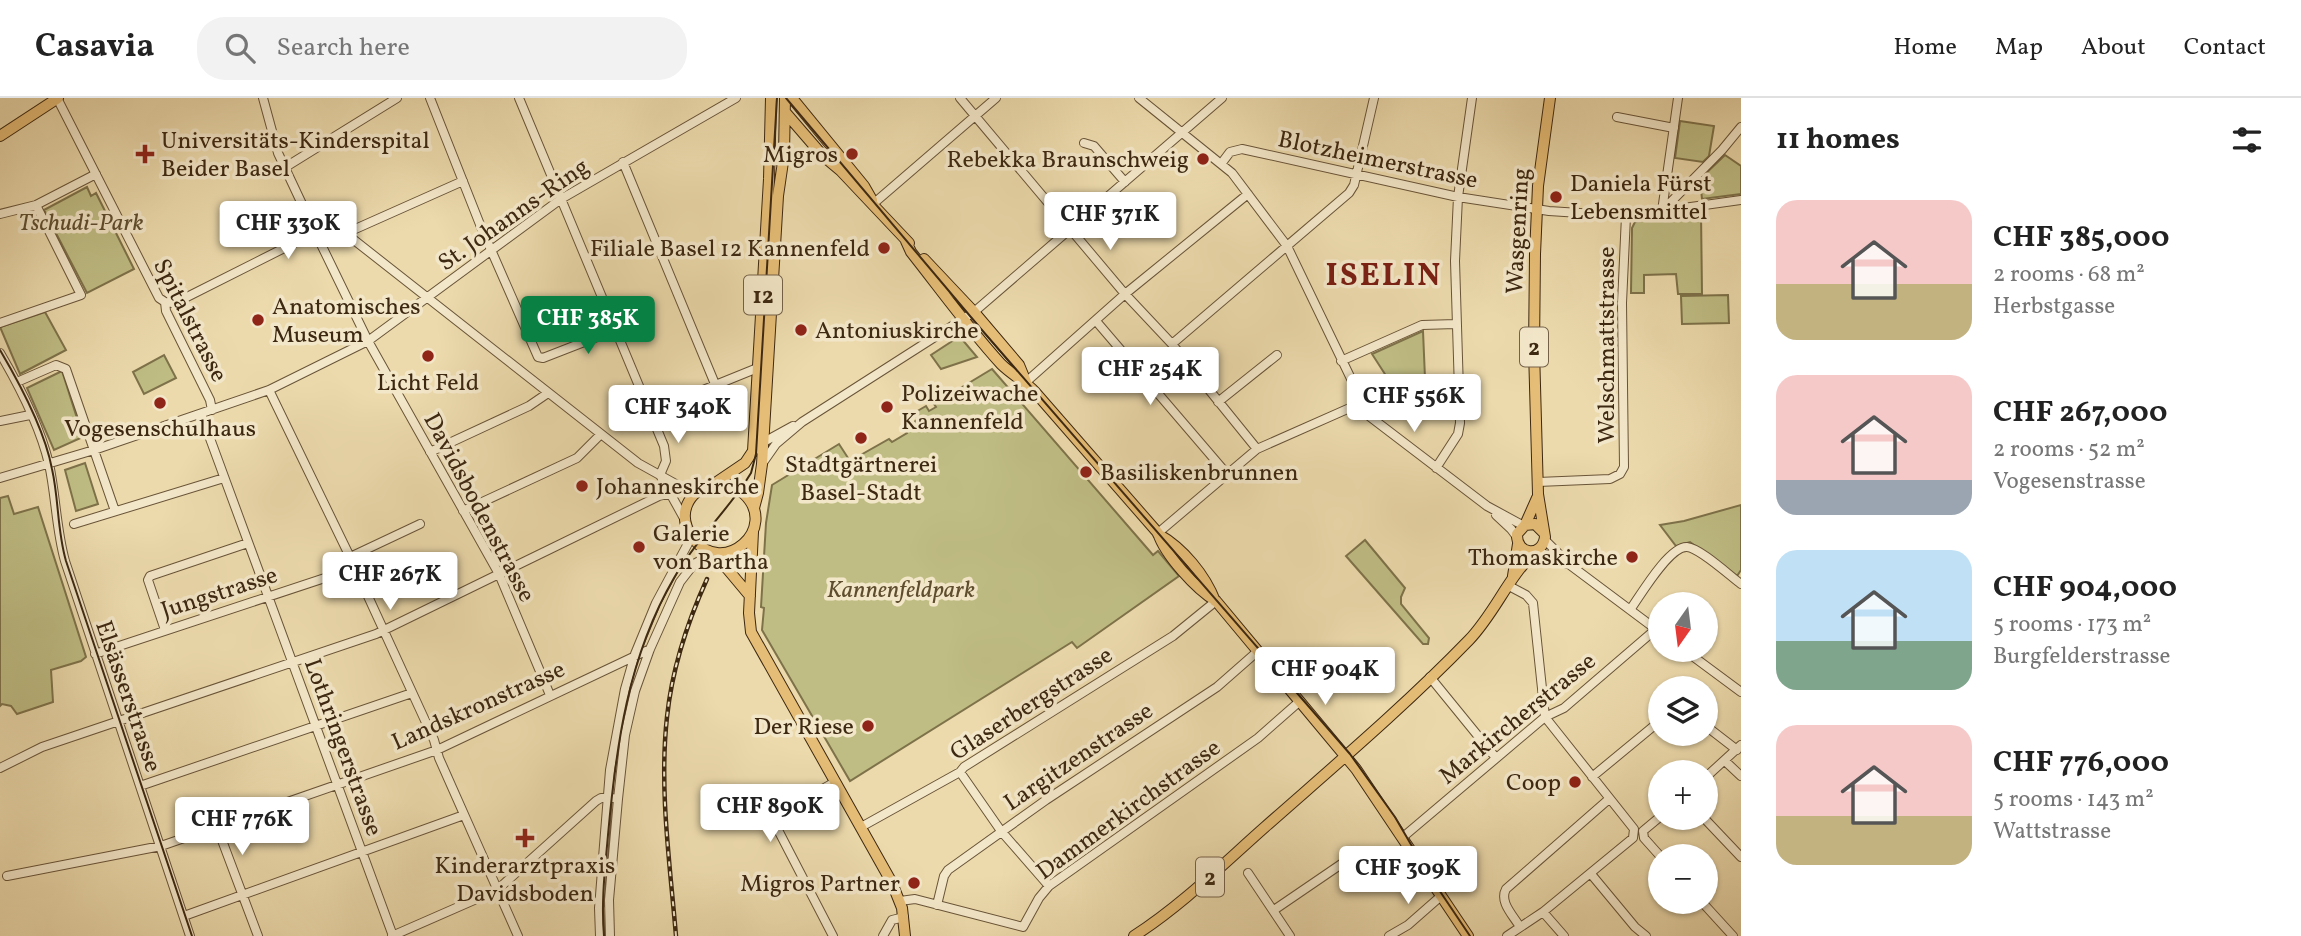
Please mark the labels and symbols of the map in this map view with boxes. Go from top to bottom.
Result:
street label: Blotzheimerstrasse [1275,123,1481,199]
place label: Universitäts-Kinderspital Beider Basel [161,125,430,187]
place label: Migros [763,139,838,173]
marker: Universitäts-Kinderspital Beider Basel [135,144,155,164]
place label: Rebekka Braunschweig [947,144,1189,178]
marker: Migros [844,146,860,162]
street label: St. Johanns-Ring [432,151,597,280]
marker: Rebekka Braunschweig [1195,151,1211,167]
street label: Wasgenring [1499,167,1539,295]
place label: Daniela Fürst Lebensmittel [1570,168,1712,230]
marker: Daniela Fürst Lebensmittel [1548,189,1564,205]
pin: CHF 371K [1038,192,1182,252]
pin: CHF 330K [216,202,360,261]
park label: Tschudi-Park [18,207,144,241]
place label: Filiale Basel 12 Kannenfeld [590,233,870,267]
marker: Filiale Basel 12 Kannenfeld [876,240,892,256]
street label: Welschmattstrasse [1591,246,1625,444]
street label: Spitalstrasse [144,253,235,389]
district label: ISELIN [1326,255,1442,299]
road number: 12 [744,276,782,314]
place label: Anatomisches Museum [272,291,421,353]
pin: CHF 385K [516,296,660,356]
marker: Anatomisches Museum [250,312,266,328]
place label: Antoniuskirche [815,315,979,349]
marker: Antoniuskirche [793,322,809,338]
road number: 2 [1520,328,1548,366]
marker: Licht Feld [420,348,436,364]
pin: CHF 254K [1078,348,1222,407]
place label: Licht Feld [377,367,479,401]
pin: CHF 556K [1342,374,1486,434]
place label: Polizeiwache Kannenfeld [901,378,1038,440]
pin: CHF 340K [606,386,750,445]
marker: Vogesenschulhaus [152,395,168,411]
marker: Polizeiwache Kannenfeld [879,399,895,415]
street label: Davidsbodenstrasse [414,407,543,609]
place label: Vogesenschulhaus [64,413,256,447]
marker: Stadtgärtnerei Basel-Stadt [853,430,869,446]
place label: Stadtgärtnerei Basel-Stadt [785,449,937,511]
place label: Basiliskenbrunnen [1100,457,1299,491]
marker: Basiliskenbrunnen [1078,464,1094,480]
place label: Johanneskirche [596,471,759,505]
marker: Johanneskirche [574,478,590,494]
place label: Galerie von Bartha [653,518,769,580]
marker: Galerie von Bartha [631,539,647,555]
place label: Thomaskirche [1468,542,1618,576]
marker: Thomaskirche [1624,549,1640,565]
pin: CHF 267K [318,552,462,612]
street label: Jungstrasse [157,559,282,629]
park label: Kannenfeldpark [827,574,975,608]
north arrow [1648,592,1718,662]
street label: Elsässerstrasse [85,616,169,777]
street label: Glaserbergstrasse [944,639,1120,770]
street label: Markircherstrasse [1432,646,1604,794]
pin: CHF 904K [1253,648,1397,707]
street label: Landskronstrasse [387,653,571,760]
street label: Lothringerstrasse [294,654,390,841]
street label: Largitzenstrasse [998,695,1161,820]
place label: Der Riese [754,711,854,745]
marker: Der Riese [860,718,876,734]
street label: Dammerkirchstrasse [1030,732,1228,889]
place label: Coop [1506,767,1561,801]
marker: Coop [1567,774,1583,790]
pin: CHF 890K [698,784,842,844]
pin: CHF 776K [170,798,314,857]
marker: Kinderarztpraxis Davidsboden [515,828,535,848]
pin: CHF 309K [1336,846,1480,906]
place label: Kinderarztpraxis Davidsboden [435,850,615,912]
road number: 2 [1196,858,1224,897]
place label: Migros Partner [740,868,900,902]
marker: Migros Partner [906,875,922,891]

